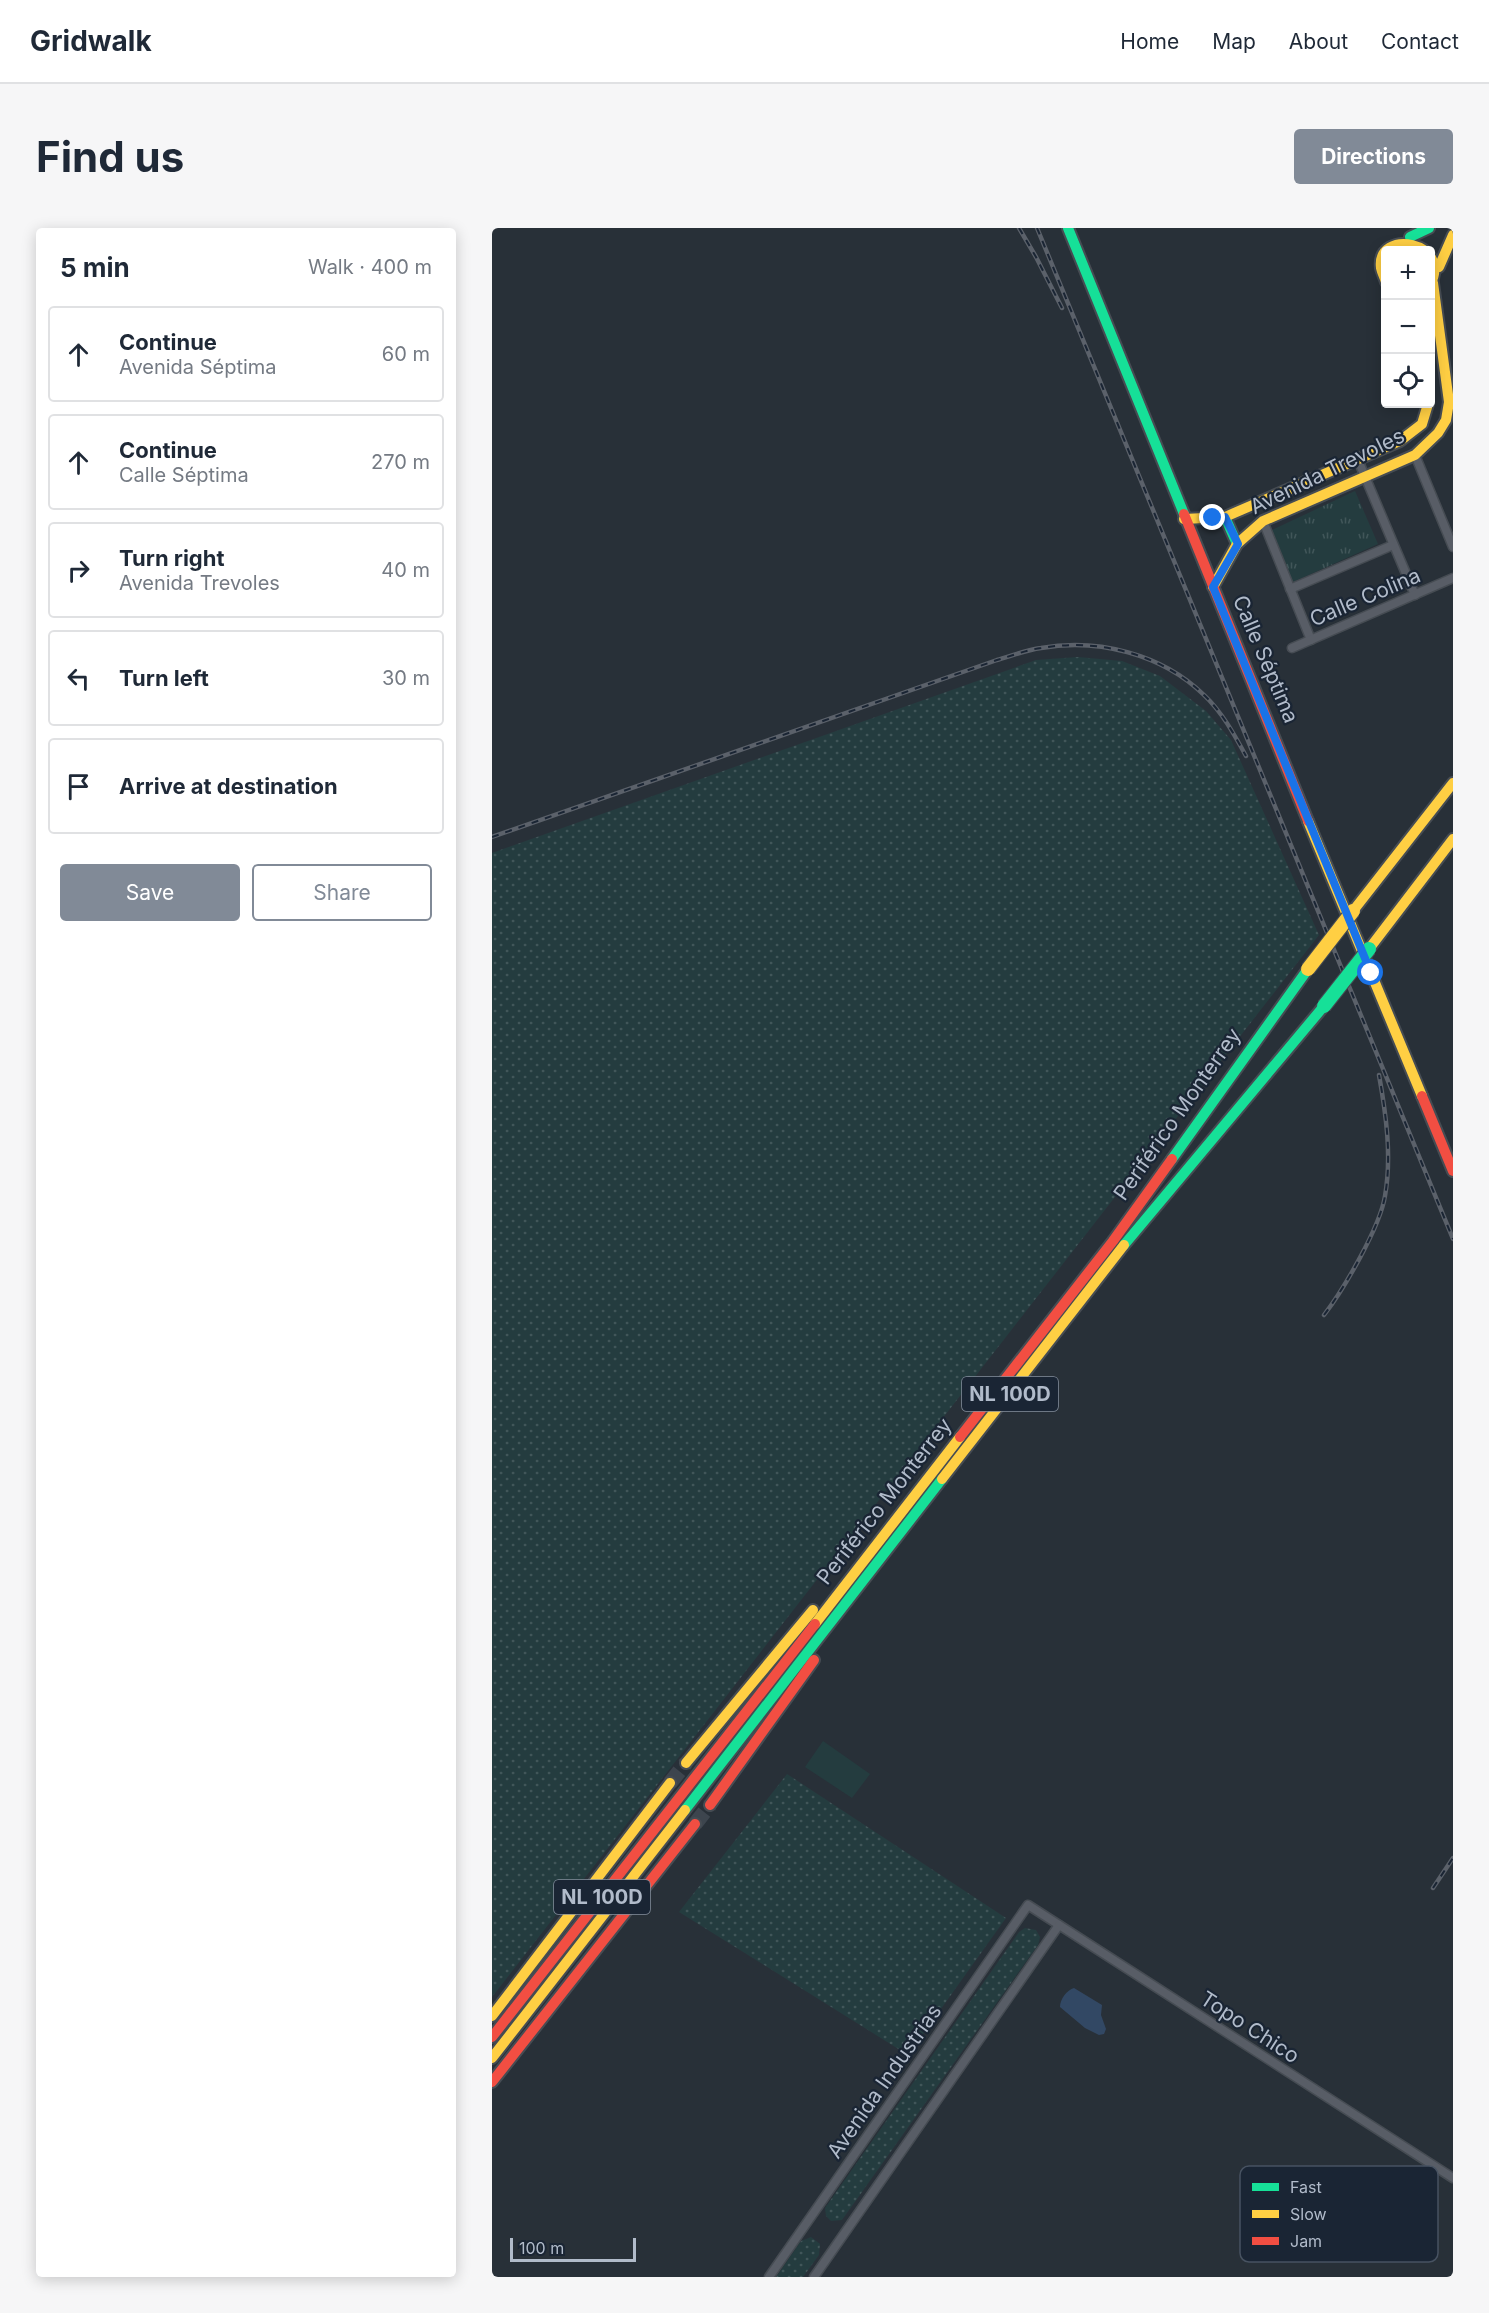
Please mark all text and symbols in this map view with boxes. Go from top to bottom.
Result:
text: Gridwalk [30,24,152,58]
text: Home [1120,29,1179,54]
text: Map [1212,29,1256,54]
text: About [1289,29,1348,54]
text: Contact [1381,29,1459,54]
button: Directions [1294,129,1453,184]
text: Find us [36,131,184,182]
map controls [1381,246,1435,408]
button: + [1381,246,1435,300]
text: 5 min [60,252,130,283]
text: Walk · 400 m [308,255,432,279]
button: − [1381,300,1435,354]
text: Continue [119,329,217,355]
icon: ahead [62,338,95,371]
text: 60 m [382,342,430,366]
button: locate [1381,354,1435,408]
text: Avenida Séptima [119,355,277,379]
street label: Avenida Trevoles [1246,423,1408,519]
text: Continue [119,437,217,463]
icon: ahead [62,446,95,479]
text: 270 m [371,450,430,474]
text: Calle Séptima [119,463,249,487]
route end [1199,504,1225,530]
text: Turn right [119,545,225,571]
icon: right [62,554,95,587]
text: 40 m [381,558,430,582]
street label: Calle Colina [1306,562,1424,632]
text: Avenida Trevoles [119,571,280,595]
street label: Calle Séptima [1228,591,1304,727]
icon: left [62,662,95,695]
text: Turn left [119,665,209,691]
text: 30 m [382,666,430,690]
icon: arrive [62,770,95,803]
text: Arrive at destination [119,773,338,799]
button: Save [60,864,240,921]
button: Share [252,864,432,921]
route start [1357,959,1383,985]
street label: Periférico Monterrey [1108,1023,1246,1205]
road number: NL 100D [962,1377,1058,1411]
street label: Periférico Monterrey [811,1413,957,1589]
road number: NL 100D [554,1880,650,1914]
street label: Topo Chico [1196,1986,1304,2068]
street label: Avenida Industrias [821,1999,947,2163]
legend [1240,2166,1438,2262]
text: Fast [1290,2177,1322,2197]
text: Slow [1290,2204,1327,2224]
text: Jam [1290,2231,1322,2251]
scale bar [510,2235,636,2262]
text: 100 m [519,2238,564,2258]

